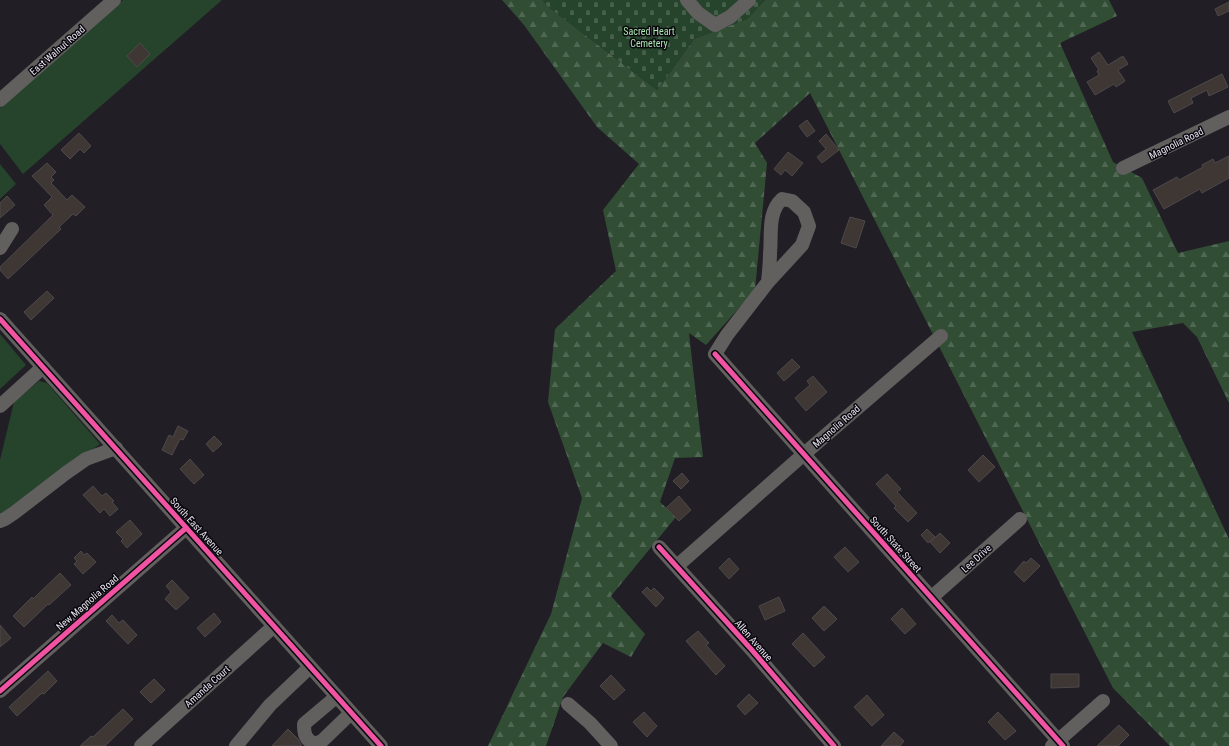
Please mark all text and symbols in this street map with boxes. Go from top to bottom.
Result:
street label: East Walnut Road [28,24,87,77]
park label: Sacred Heart Cemetery [623,26,675,49]
street label: Magnolia Road [1147,126,1205,161]
street label: Magnolia Road [810,403,862,450]
street label: South East Avenue [168,495,226,558]
street label: South State Street [868,514,924,575]
street label: Lee Drive [959,542,994,575]
street label: New Magnolia Road [54,572,121,632]
street label: Allen Avenue [733,617,775,663]
street label: Amanda Court [183,663,232,709]

